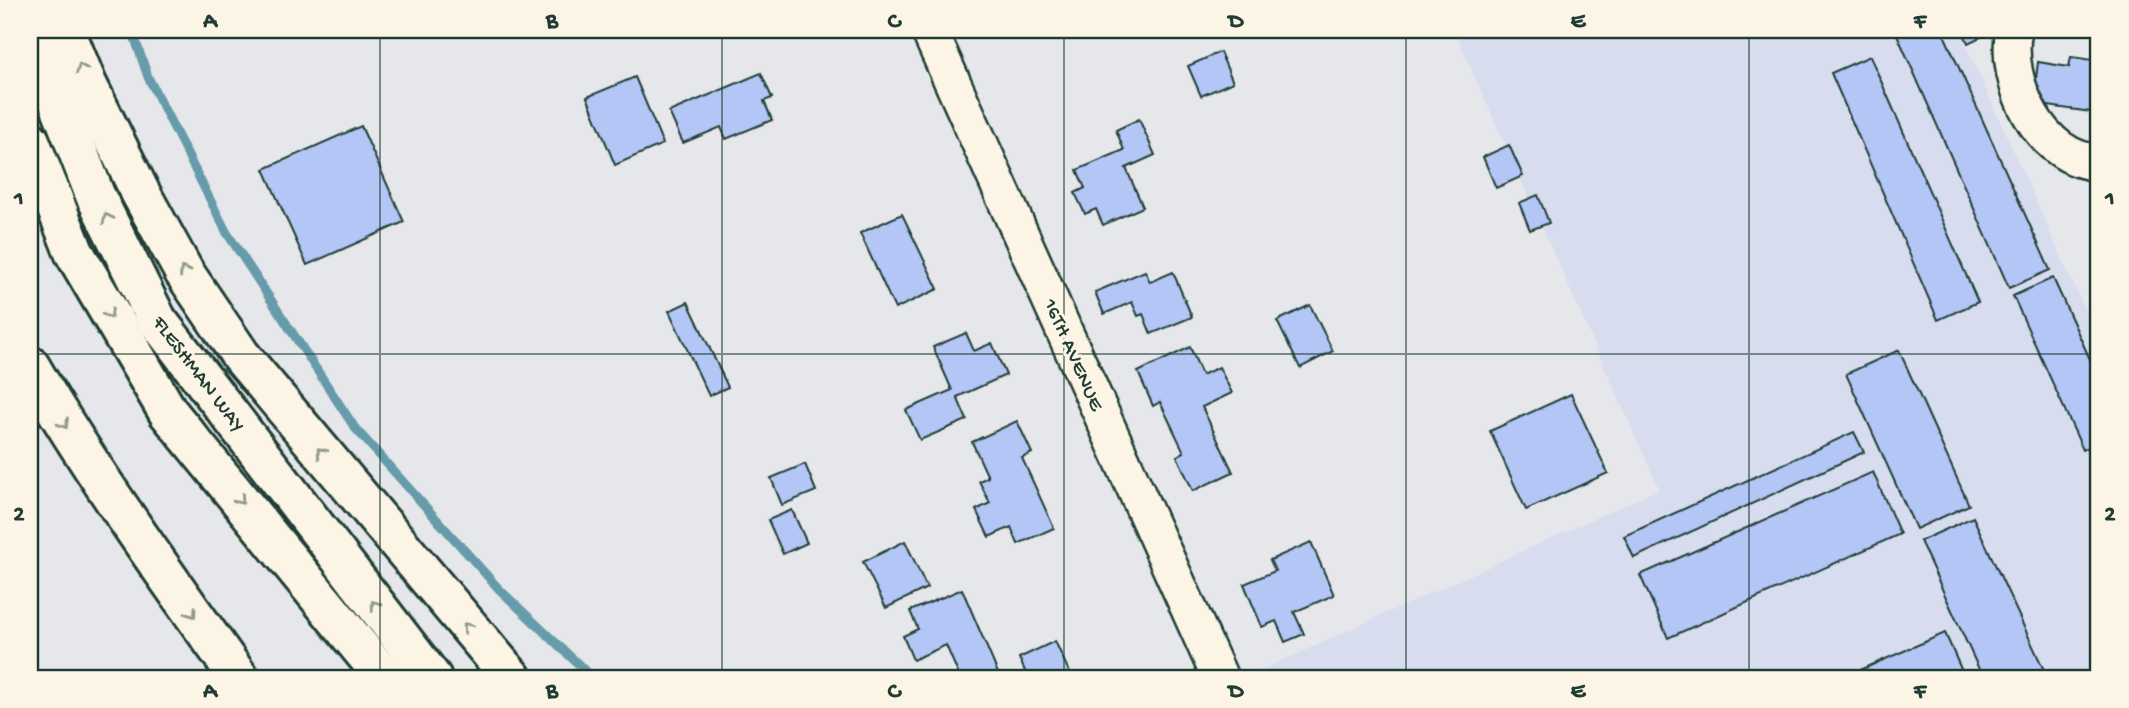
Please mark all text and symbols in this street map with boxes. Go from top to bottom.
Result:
text: A [202,9,218,36]
text: B [545,9,559,36]
text: C [888,9,903,36]
text: D [1227,9,1245,36]
text: E [1571,9,1587,36]
text: F [1913,9,1928,36]
one-way arrow [75,63,89,76]
text: 1 [13,186,24,213]
text: 1 [2104,186,2115,213]
one-way arrow [101,213,115,225]
one-way arrow [180,265,193,278]
street label: 16TH AVENUE [1036,295,1108,416]
one-way arrow [101,307,114,320]
street label: FLESHMAN WAY [145,311,249,438]
one-way arrow [56,417,69,430]
one-way arrow [317,448,329,461]
one-way arrow [232,492,244,505]
text: 2 [13,502,25,529]
text: 2 [2104,502,2116,529]
one-way arrow [370,601,383,613]
one-way arrow [184,605,196,617]
one-way arrow [463,622,475,635]
text: A [202,679,218,706]
text: B [545,679,559,706]
text: C [888,679,903,706]
text: D [1227,679,1245,706]
text: E [1571,679,1587,706]
text: F [1913,679,1928,706]

